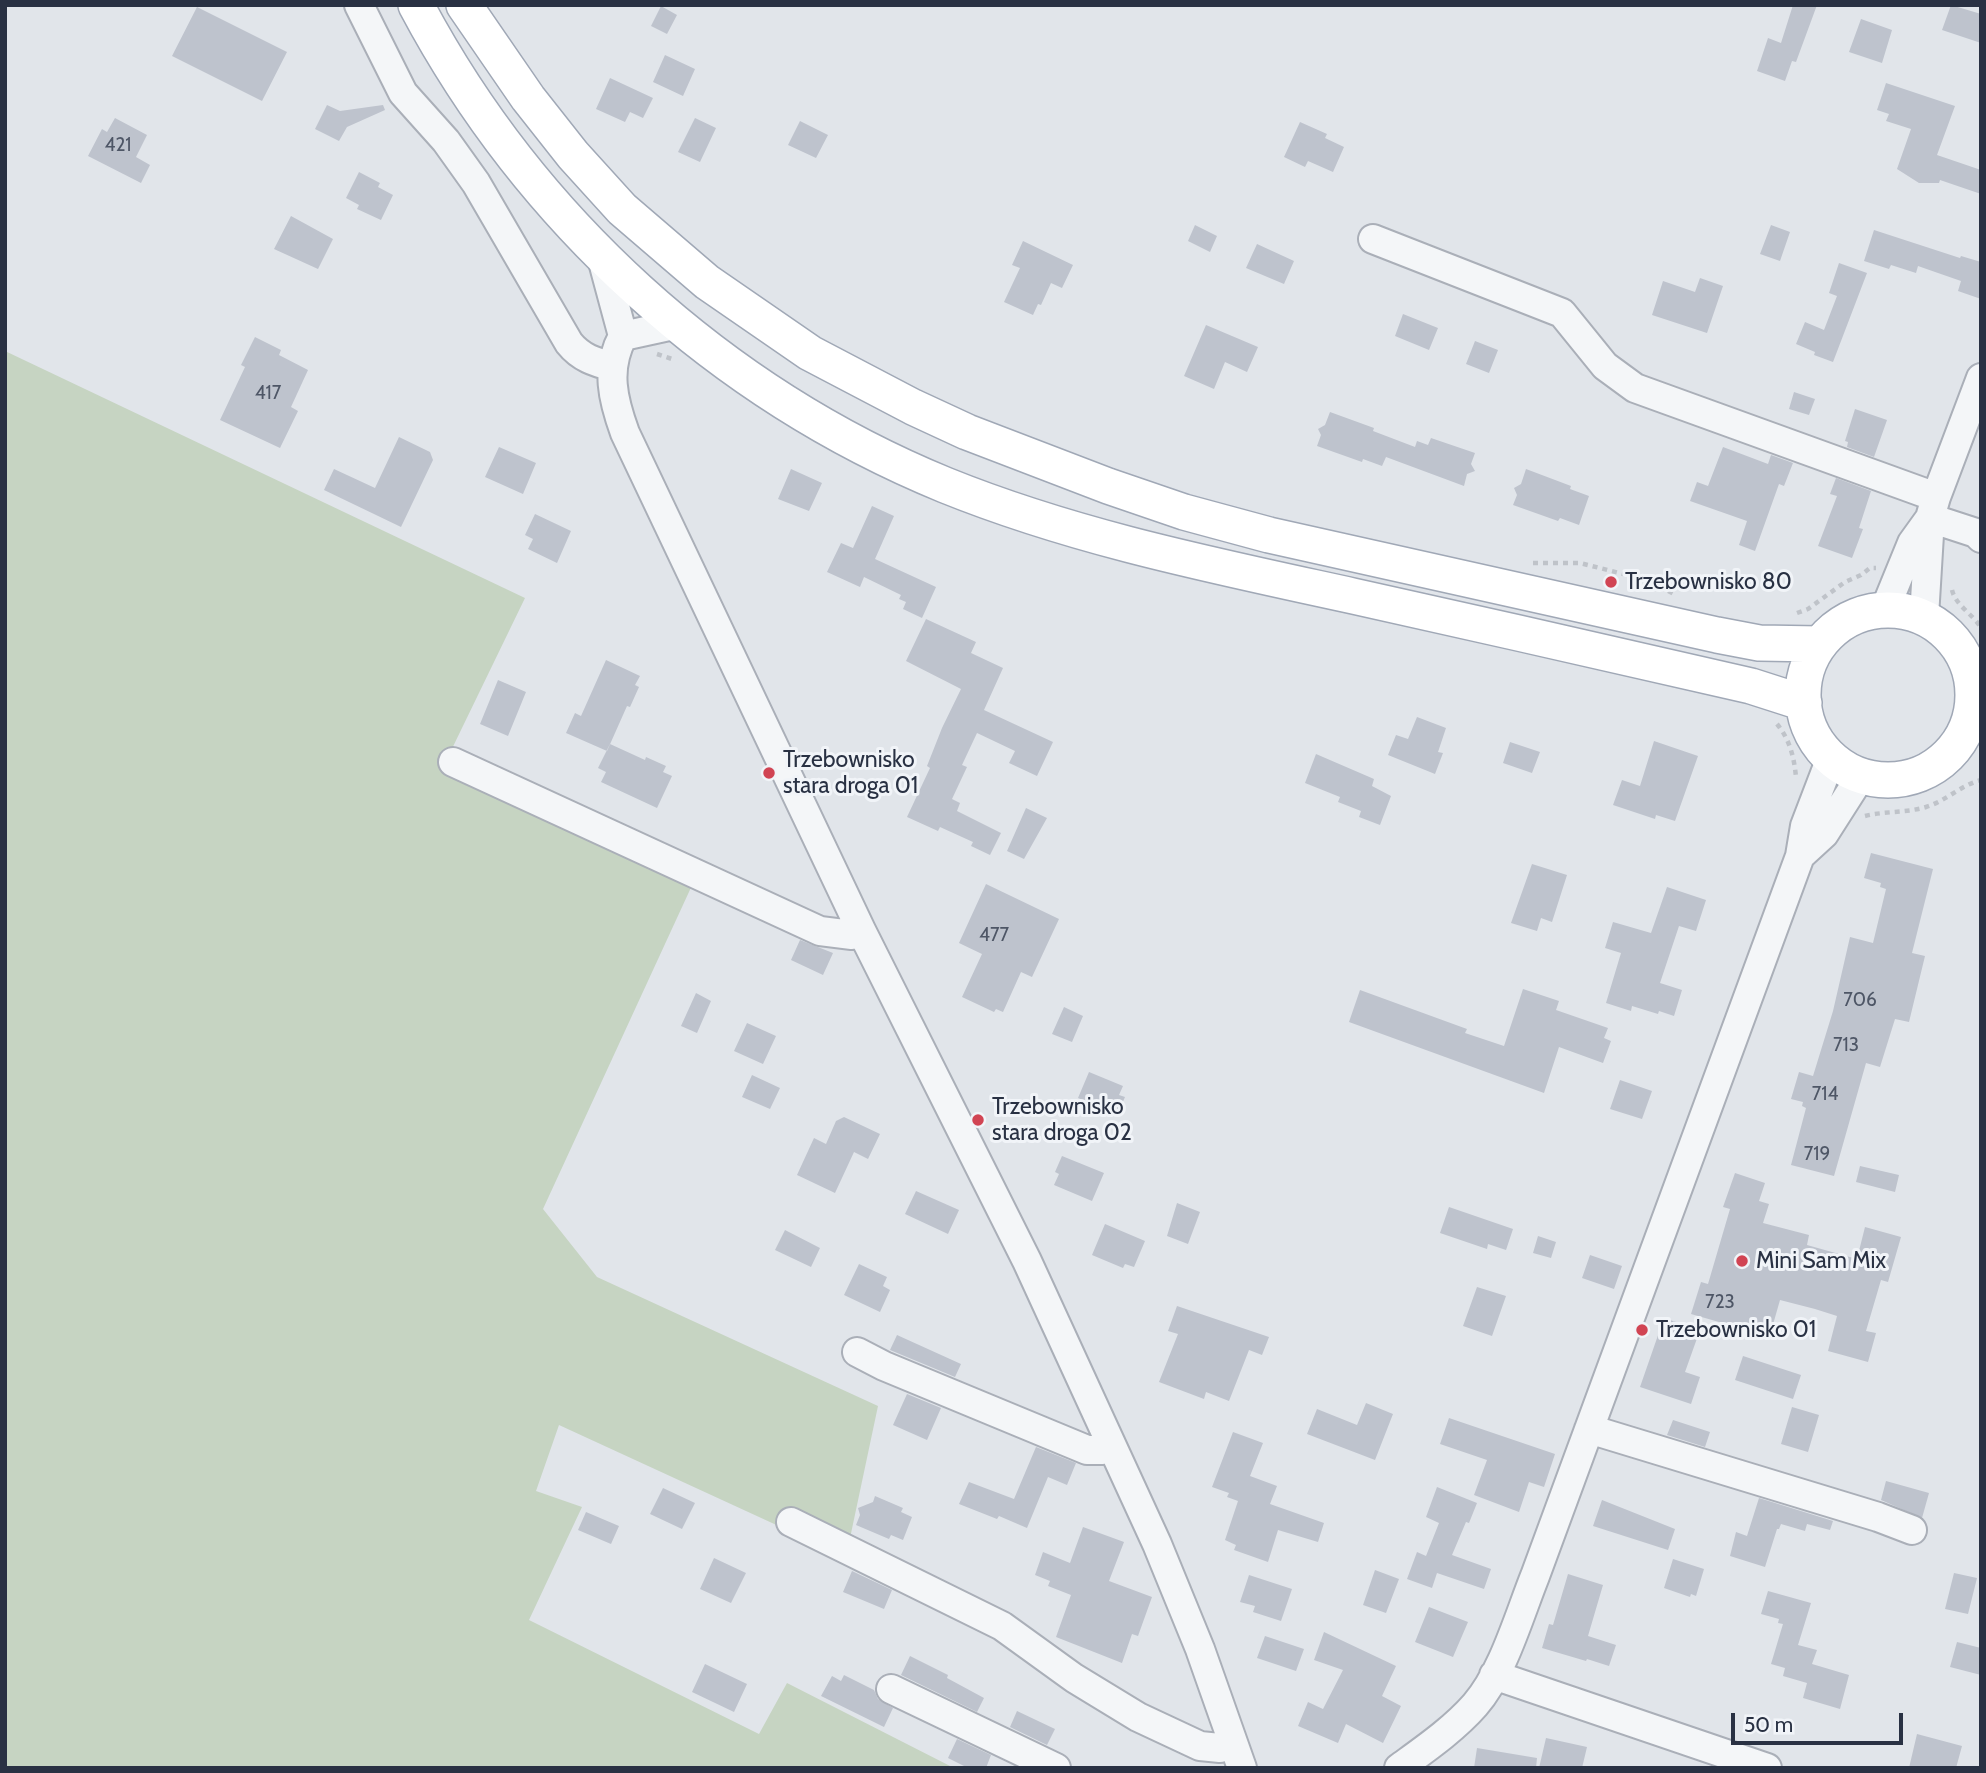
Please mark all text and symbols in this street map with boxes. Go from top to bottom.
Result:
house number: 421 [104,134,132,156]
house number: 417 [255,382,281,404]
place label: Trzebownisko 80 [1625,568,1792,596]
marker: Trzebownisko 80 [1603,574,1619,590]
place label: Trzebownisko stara droga 01 [783,746,918,800]
marker: Trzebownisko stara droga 01 [761,765,777,781]
house number: 477 [979,924,1009,946]
house number: 706 [1843,989,1877,1011]
house number: 713 [1833,1034,1859,1056]
house number: 714 [1812,1083,1838,1105]
place label: Trzebownisko stara droga 02 [992,1093,1132,1147]
marker: Trzebownisko stara droga 02 [970,1112,986,1128]
house number: 719 [1804,1143,1830,1165]
place label: Mini Sam Mix [1756,1247,1886,1275]
marker: Mini Sam Mix [1734,1253,1750,1269]
house number: 723 [1705,1291,1735,1313]
place label: Trzebownisko 01 [1656,1316,1816,1344]
marker: Trzebownisko 01 [1634,1322,1650,1338]
scale bar [1734,1700,1906,1744]
text: 50 m [1744,1712,1793,1737]

